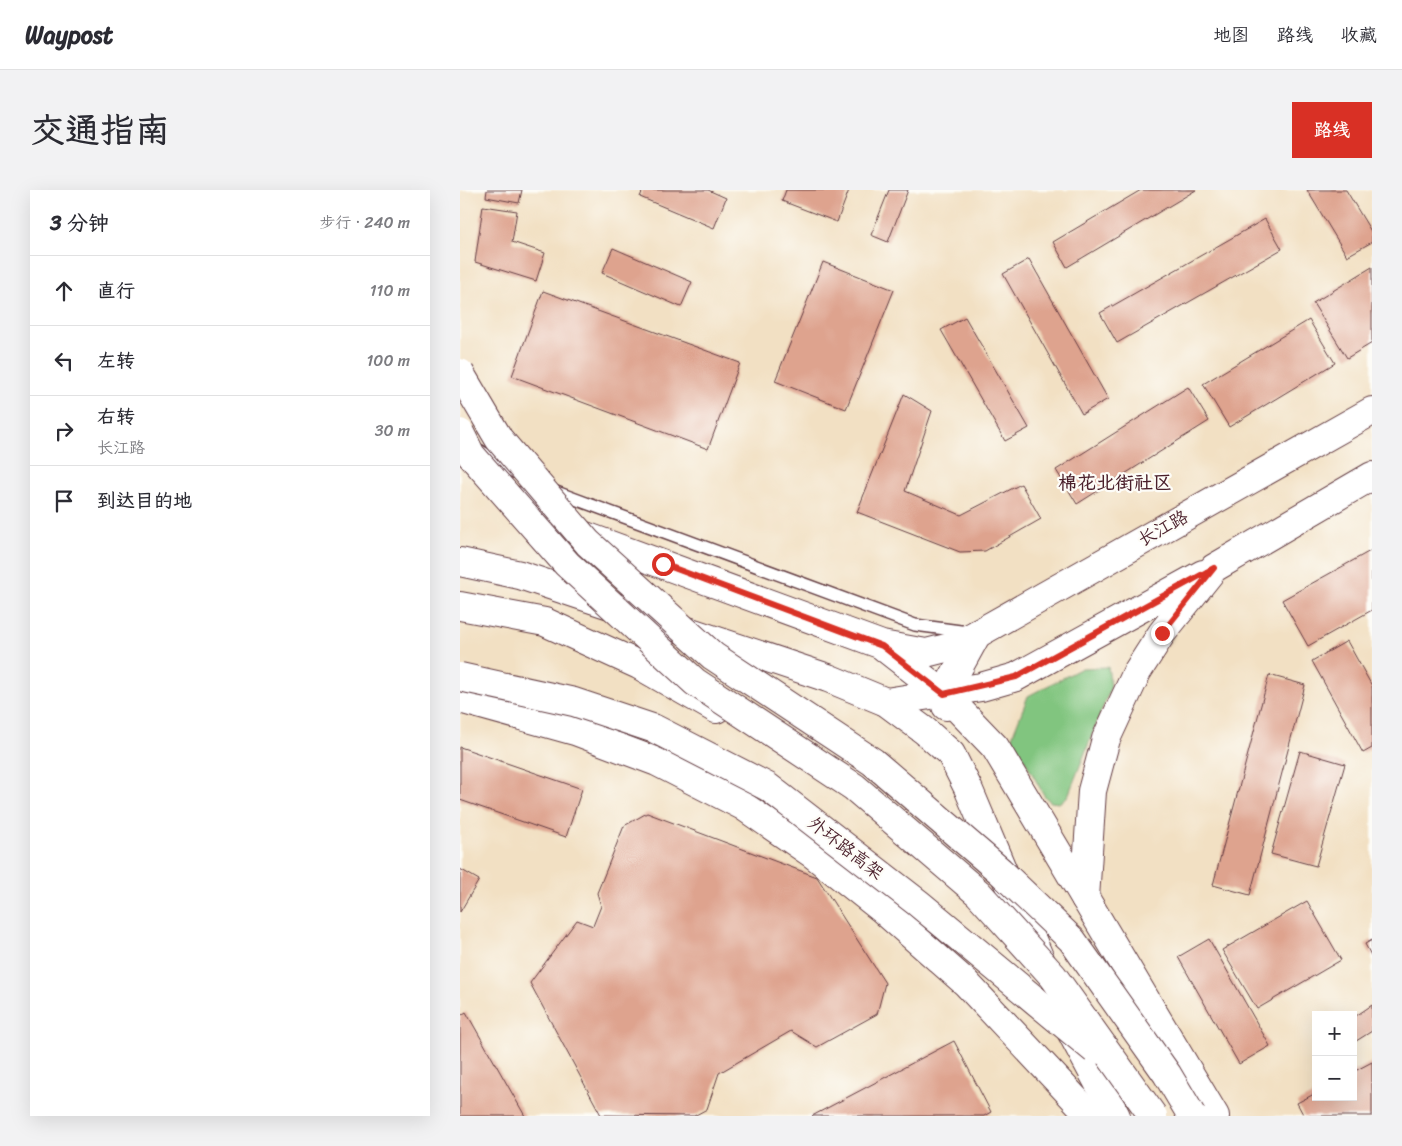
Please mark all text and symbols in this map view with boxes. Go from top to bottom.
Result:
text: Waypost [25,14,113,56]
text: 地图 [1213,19,1249,51]
text: 路线 [1277,19,1313,51]
text: 收藏 [1341,19,1377,51]
text: 交通指南 [30,99,170,161]
button: 路线 [1292,102,1372,158]
text: 3 分钟 [50,204,109,242]
text: 步行 · 240 m [320,208,410,237]
text: 直行 [97,274,135,307]
text: 110 m [370,276,410,305]
icon: ahead [50,277,78,305]
text: 左转 [97,344,135,377]
text: 100 m [366,346,410,375]
icon: left [50,347,78,375]
text: 右转 [97,400,135,433]
text: 30 m [375,416,410,445]
icon: right [50,417,78,445]
text: 长江路 [97,433,145,462]
district label: 棉花北街社区 [1058,466,1172,499]
text: 到达目的地 [97,484,192,517]
icon: arrive [50,487,78,515]
street label: 长江路 [1132,501,1194,555]
route start [652,553,675,576]
route end [1151,622,1174,645]
street label: 外环路高架 [801,808,891,888]
map controls [1312,1011,1357,1101]
button: + [1312,1011,1357,1056]
button: − [1312,1056,1357,1101]

